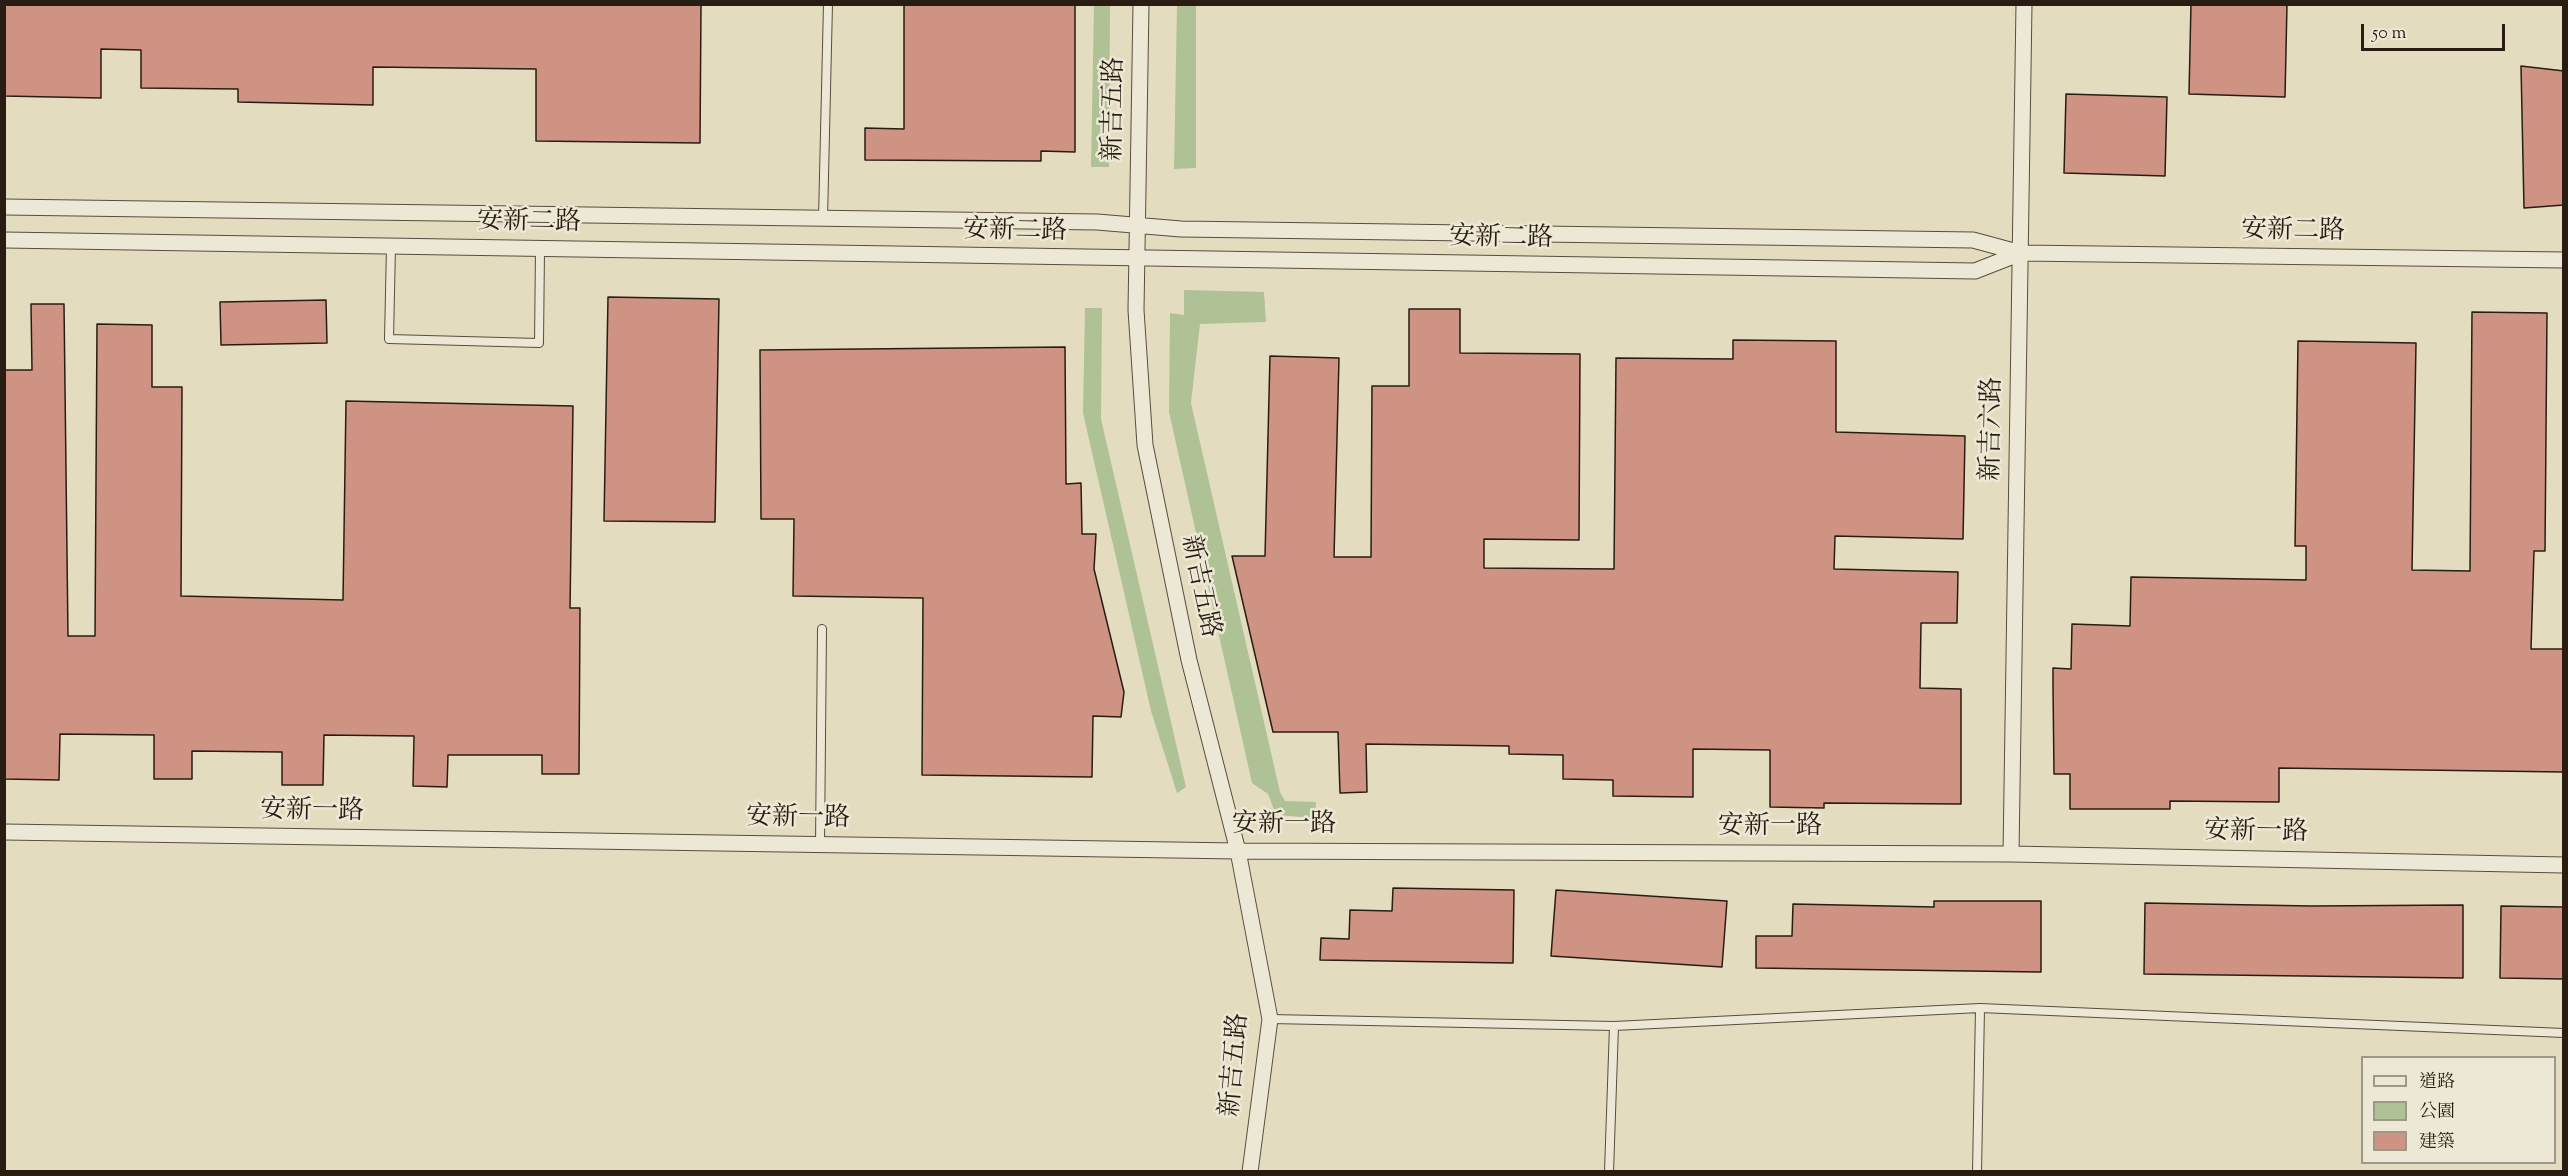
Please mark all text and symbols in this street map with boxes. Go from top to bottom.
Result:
scale bar [2364,12,2508,50]
text: 50 m [2372,21,2406,47]
street label: 新吉五路 [1099,57,1133,161]
street label: 安新二路 [477,207,581,241]
street label: 安新二路 [963,216,1067,250]
street label: 安新二路 [2241,216,2345,250]
street label: 安新二路 [1449,223,1553,257]
street label: 新吉六路 [1977,377,2011,481]
street label: 新吉五路 [1172,533,1224,641]
street label: 安新一路 [260,796,364,830]
street label: 安新一路 [746,803,850,837]
street label: 安新一路 [1232,811,1336,843]
street label: 安新一路 [1718,813,1822,845]
street label: 安新一路 [2204,817,2308,851]
street label: 新吉五路 [1217,1012,1257,1118]
legend [2361,1056,2556,1164]
text: 道路 [2419,1070,2455,1096]
text: 公園 [2419,1100,2455,1126]
text: 建築 [2419,1130,2455,1156]

